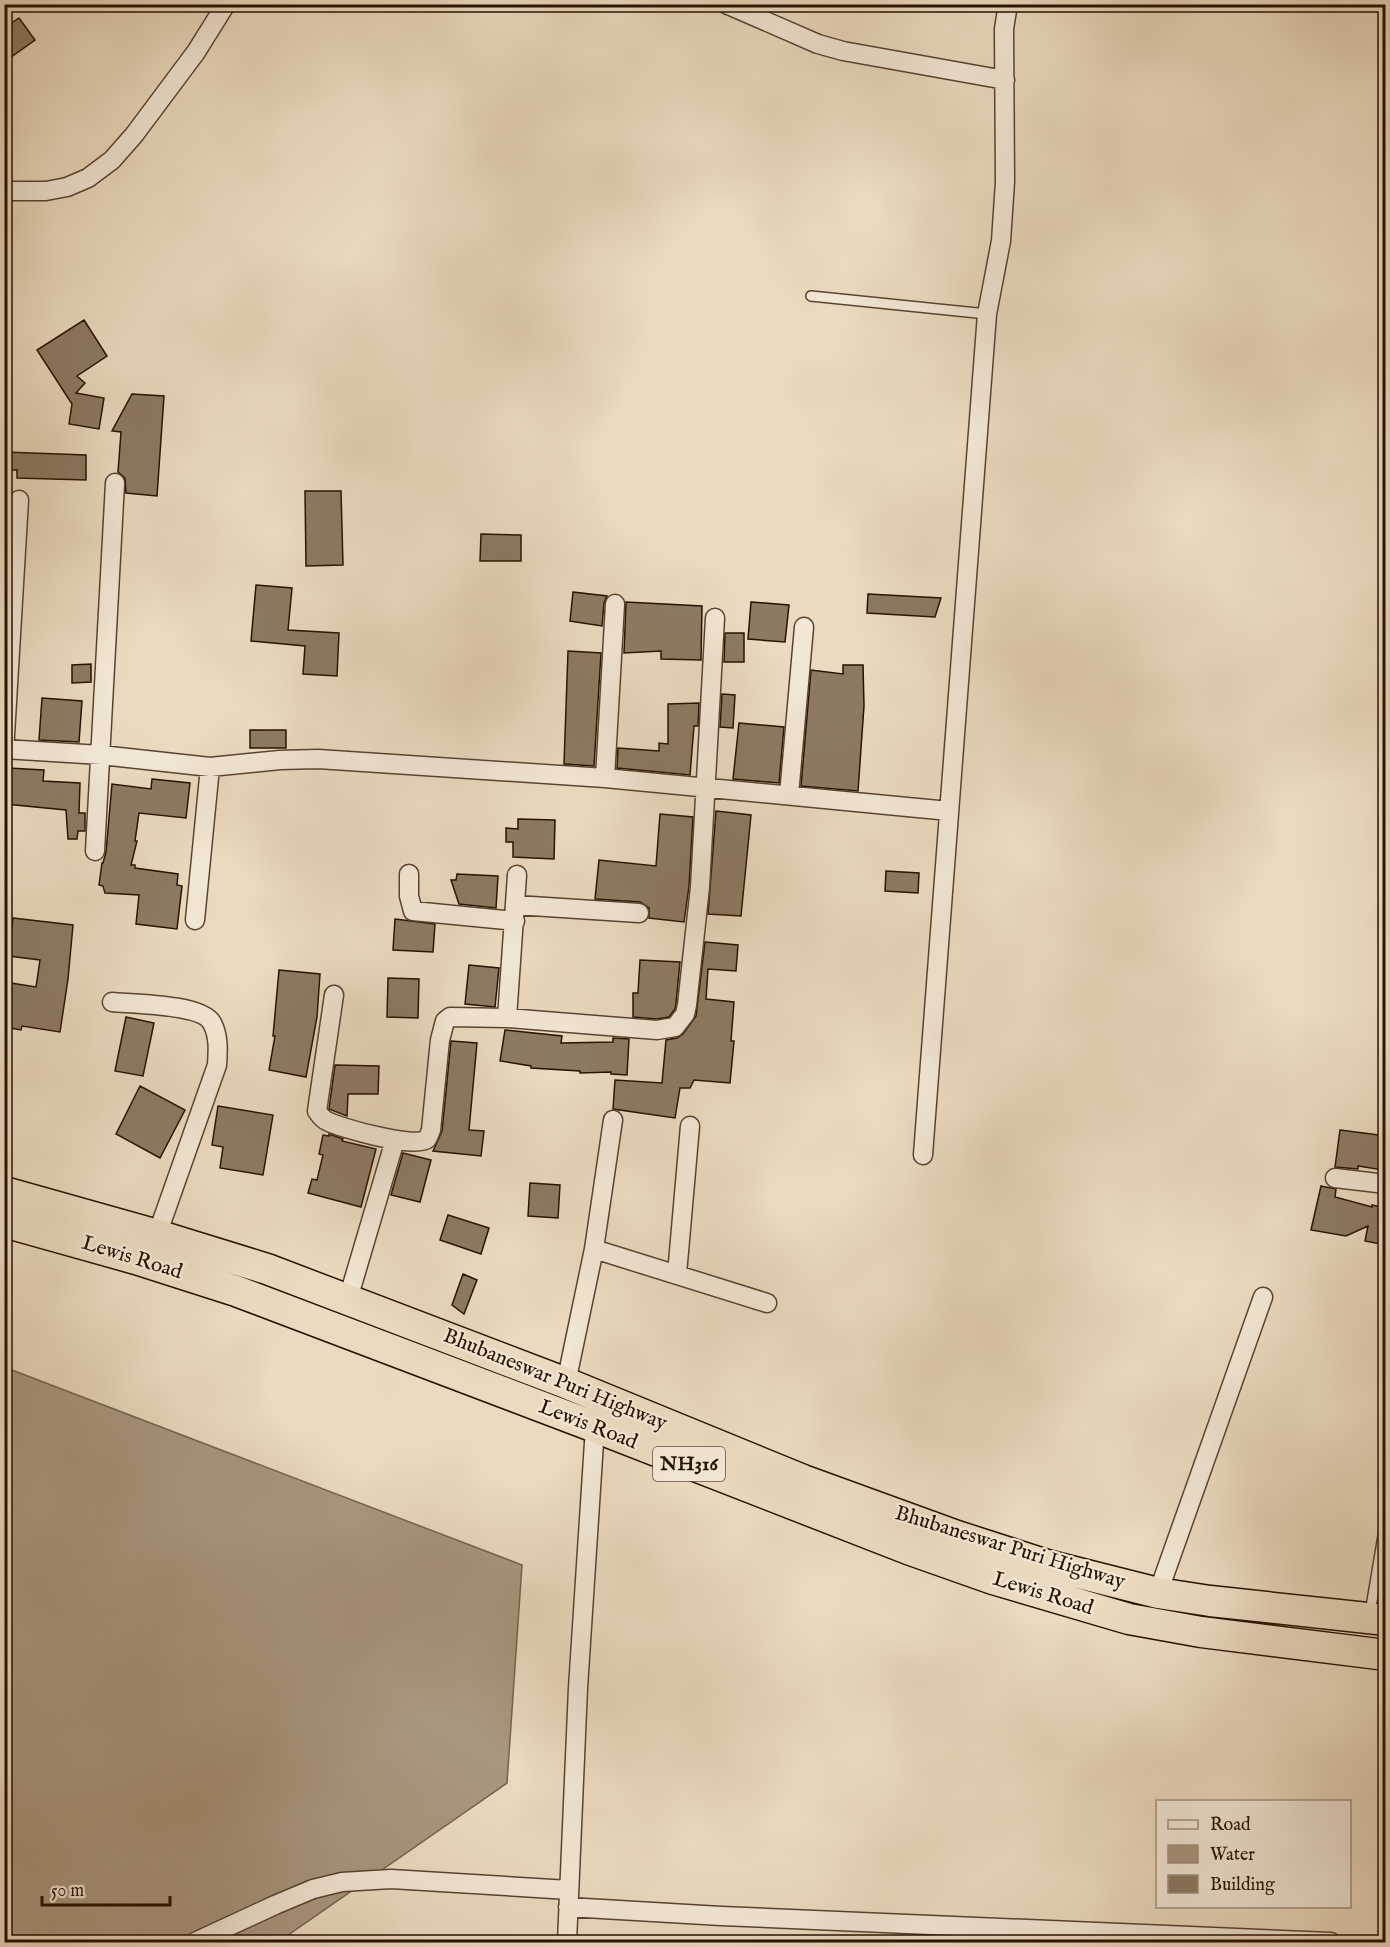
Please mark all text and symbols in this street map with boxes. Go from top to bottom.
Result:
street label: Lewis Road [79,1230,186,1286]
street label: Bhubaneswar Puri Highway [439,1323,672,1438]
street label: Lewis Road [535,1394,642,1456]
road number: NH316 [653,1447,725,1481]
street label: Bhubaneswar Puri Highway [892,1500,1129,1596]
street label: Lewis Road [990,1566,1097,1622]
legend [1156,1800,1351,1908]
text: Road [1210,1814,1251,1837]
text: Water [1210,1844,1255,1867]
scale bar [42,1869,170,1907]
text: Building [1210,1874,1275,1897]
text: 50 m [51,1880,84,1903]

